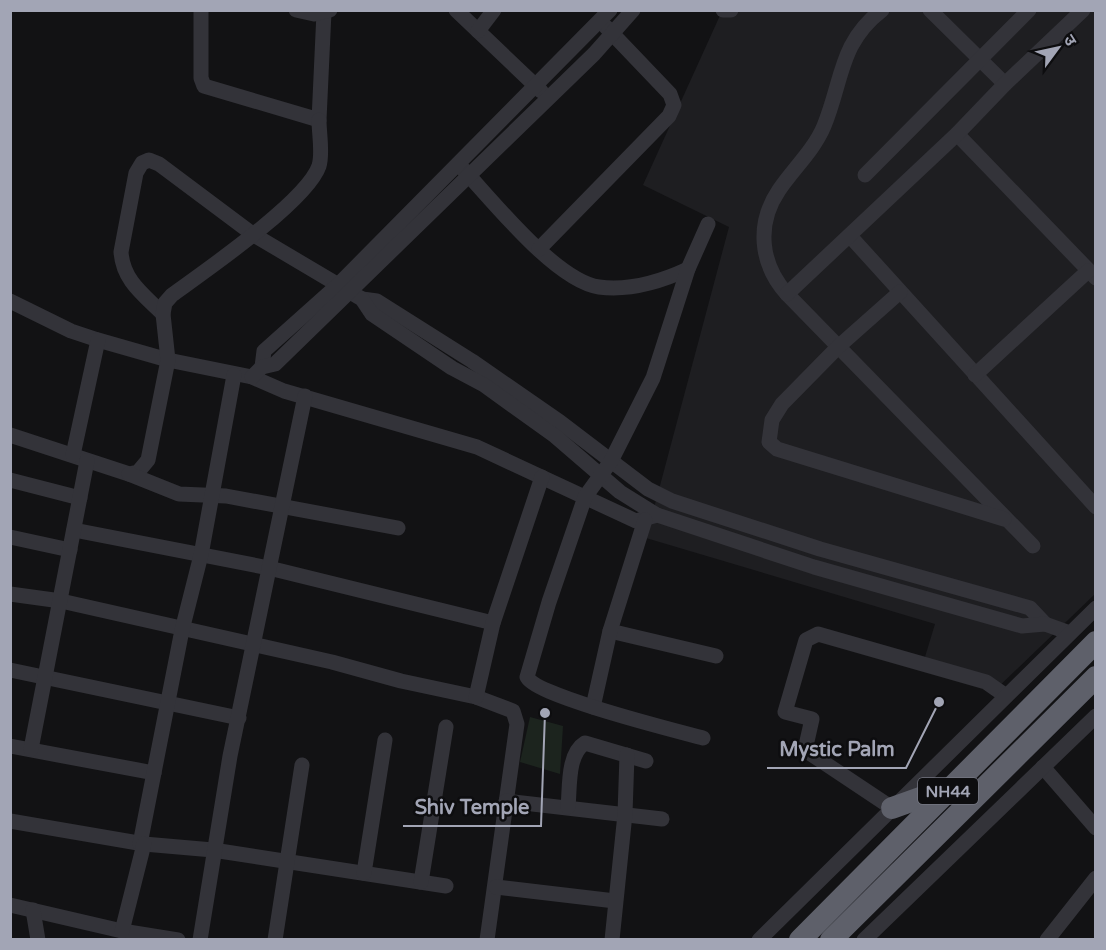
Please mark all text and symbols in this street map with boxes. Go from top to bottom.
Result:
north arrow [1028,18,1088,78]
text: उ [1059,31,1081,50]
callout: Mystic Palm [767,730,906,768]
text: Mystic Palm [779,738,895,762]
road number: NH44 [918,778,978,804]
callout: Shiv Temple [403,788,541,826]
text: Shiv Temple [415,796,529,820]

